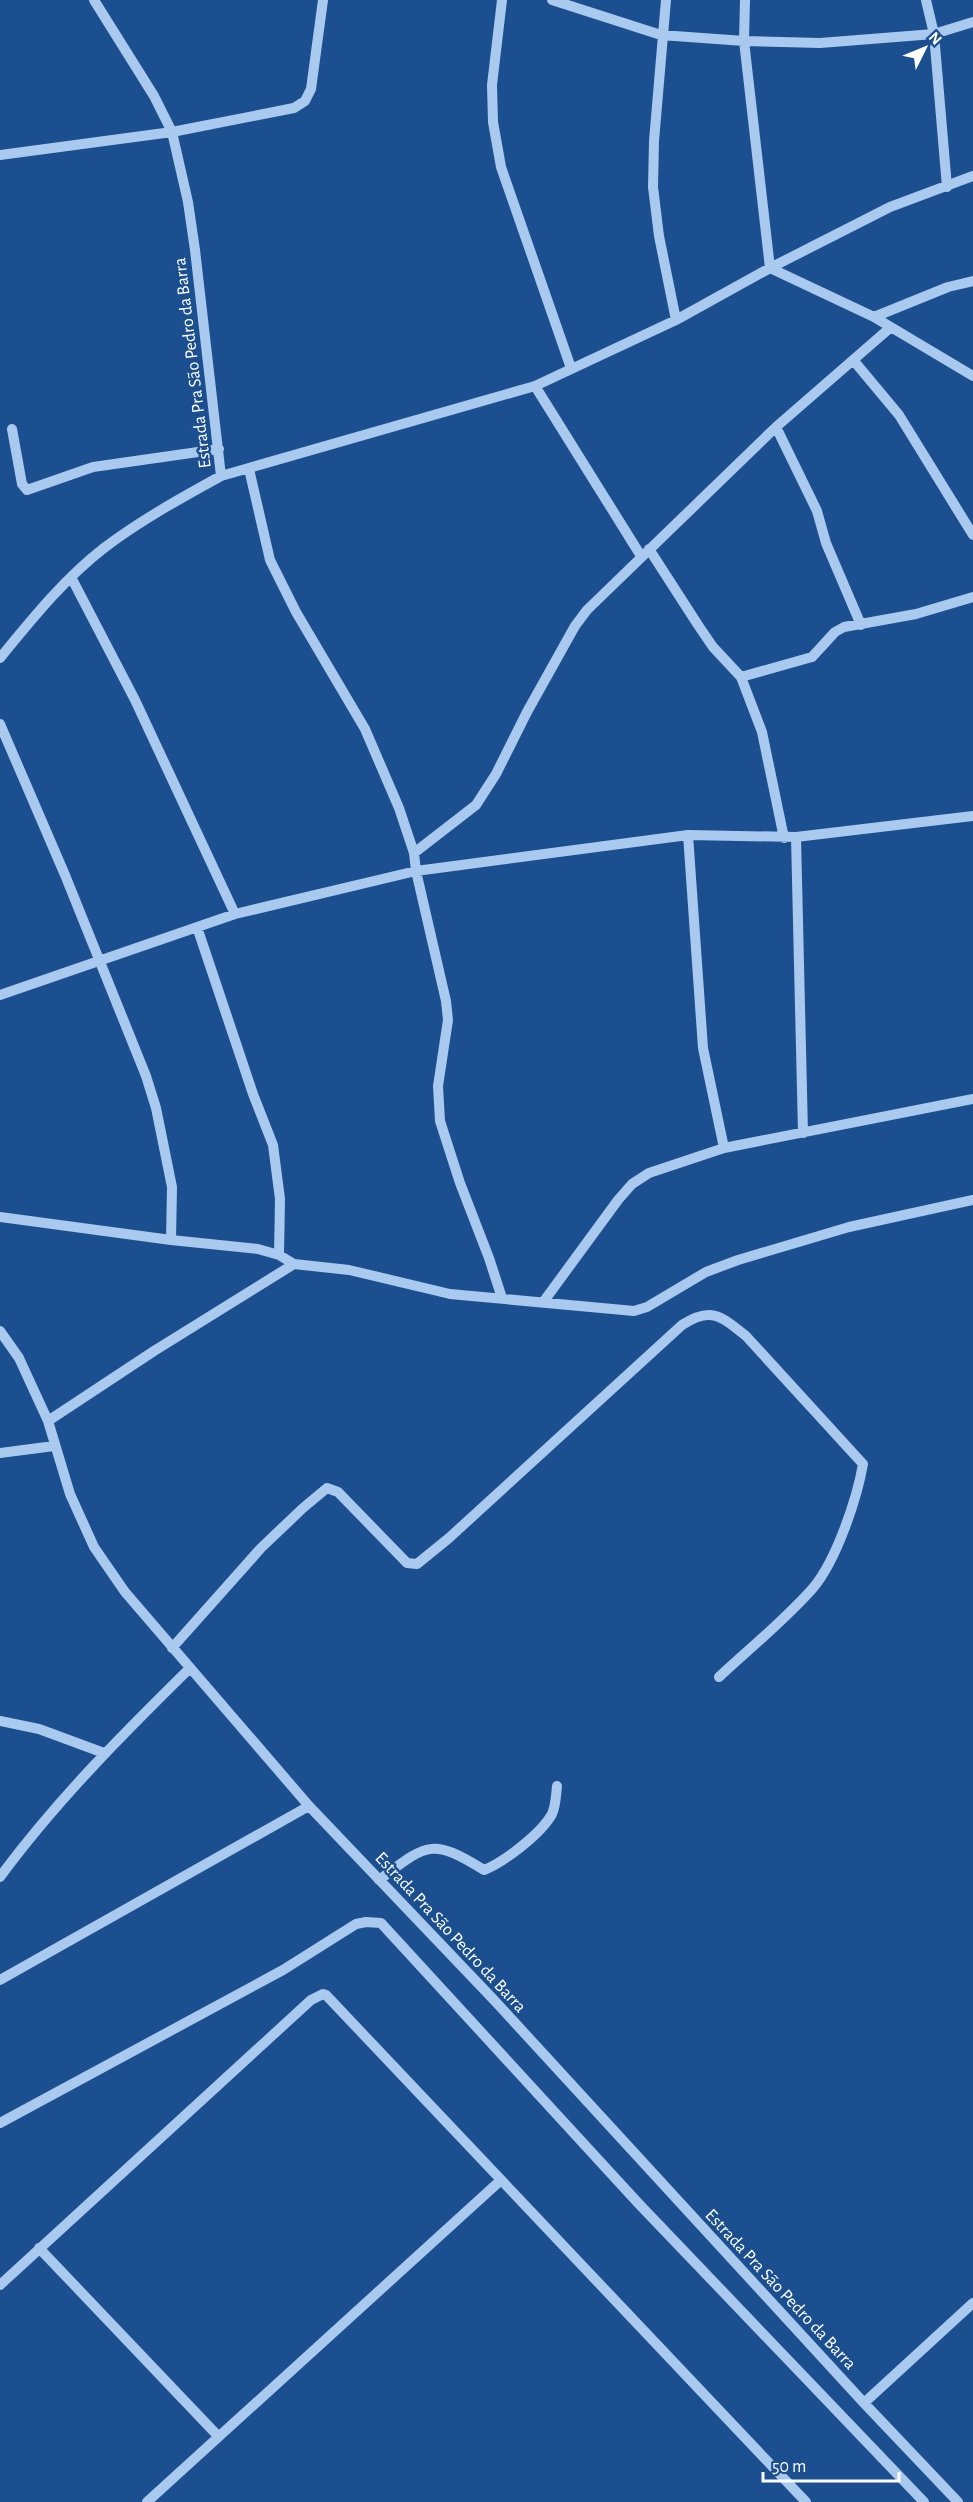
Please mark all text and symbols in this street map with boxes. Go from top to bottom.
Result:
north arrow [895,18,955,78]
text: N [926,29,945,48]
street label: Estrada Pra São Pedro da Barra [171,257,215,469]
street label: Estrada Pra São Pedro da Barra [371,1849,529,2016]
street label: Estrada Pra São Pedro da Barra [701,2206,859,2373]
scale bar [763,2445,900,2483]
text: 50 m [772,2458,806,2476]

